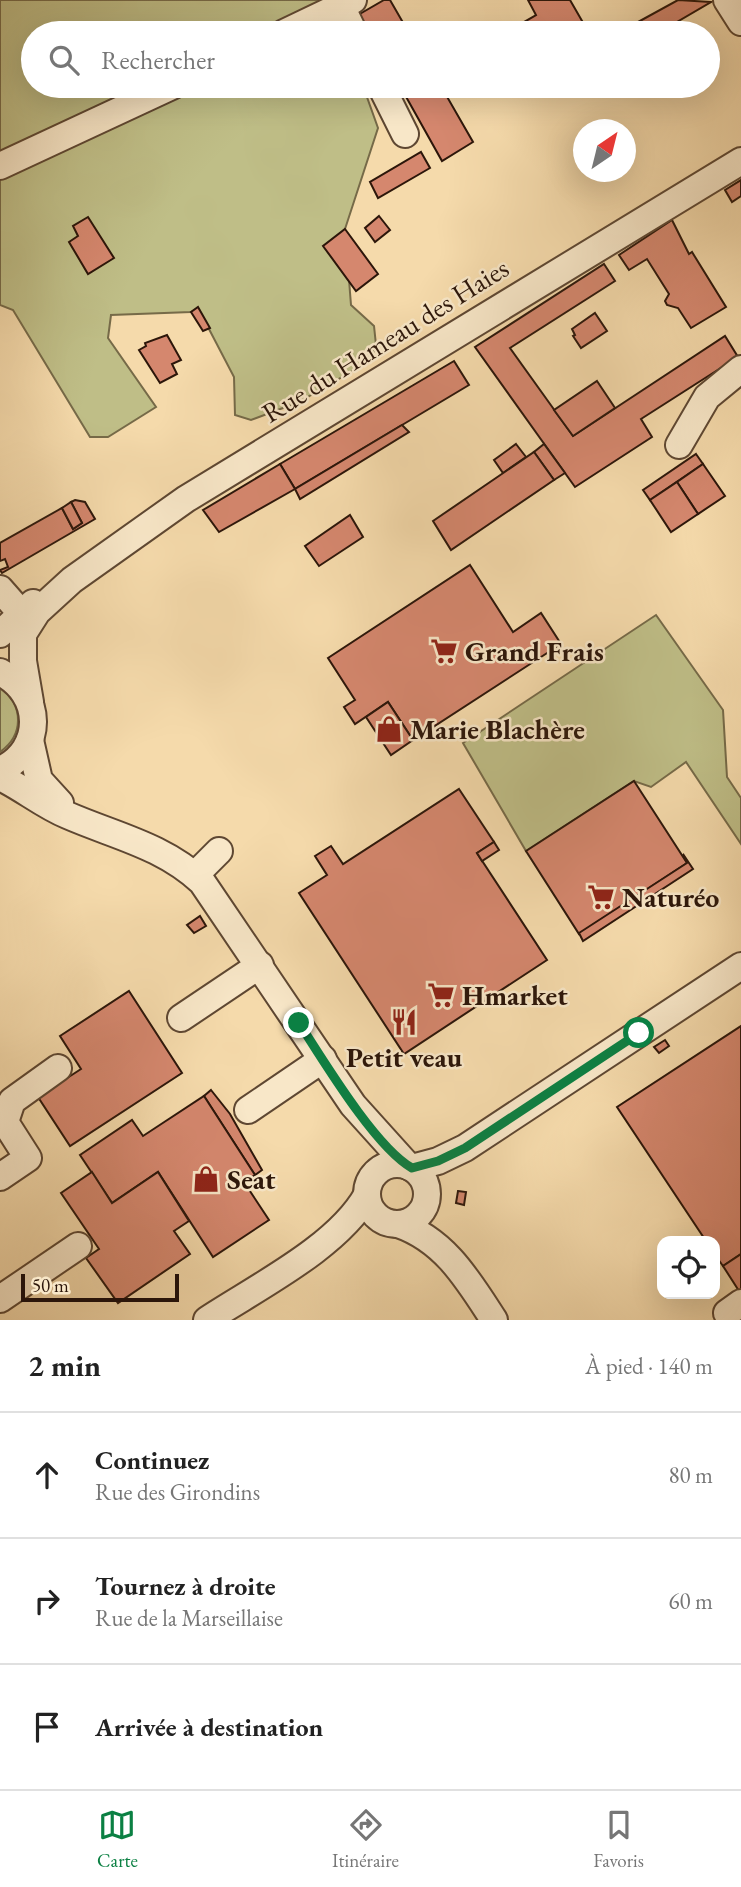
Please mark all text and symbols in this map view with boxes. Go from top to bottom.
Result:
search box [21,21,720,98]
icon: search [45,41,83,79]
text: Rechercher [101,43,215,77]
north arrow [573,119,636,182]
street label: Rue du Hameau des Haies [255,249,515,431]
place label: Grand Frais [465,633,604,669]
supermarket icon: Grand Frais [429,636,459,666]
place label: Marie Blachère [410,711,585,747]
shop icon: Marie Blachère [374,714,404,744]
place label: Naturéo [622,879,719,915]
supermarket icon: Naturéo [586,882,616,912]
place label: Hmarket [462,977,568,1013]
supermarket icon: Hmarket [426,980,456,1010]
route end [283,1007,314,1038]
restaurant icon: Petit veau [389,1007,419,1037]
route start [623,1017,654,1048]
place label: Petit veau [346,1039,463,1075]
place label: Seat [227,1161,276,1197]
shop icon: Seat [191,1164,221,1194]
map controls [657,1236,720,1299]
button: locate [657,1236,720,1299]
scale bar [21,1271,178,1303]
text: 50 m [32,1273,69,1298]
text: 2 min [28,1346,101,1385]
text: À pied · 140 m [585,1351,713,1381]
text: Continuez [95,1443,209,1477]
icon: ahead [28,1456,66,1494]
text: 80 m [668,1460,713,1490]
text: Rue des Girondins [95,1477,260,1507]
text: Tournez à droite [95,1569,276,1603]
icon: right [28,1582,66,1620]
text: 60 m [668,1586,713,1616]
text: Rue de la Marseillaise [95,1603,283,1633]
icon: arrive [28,1708,66,1746]
text: Arrivée à destination [95,1710,323,1744]
tab: Carte [97,1806,138,1873]
tab: Itinéraire [332,1806,399,1873]
tab: Favoris [593,1806,644,1873]

